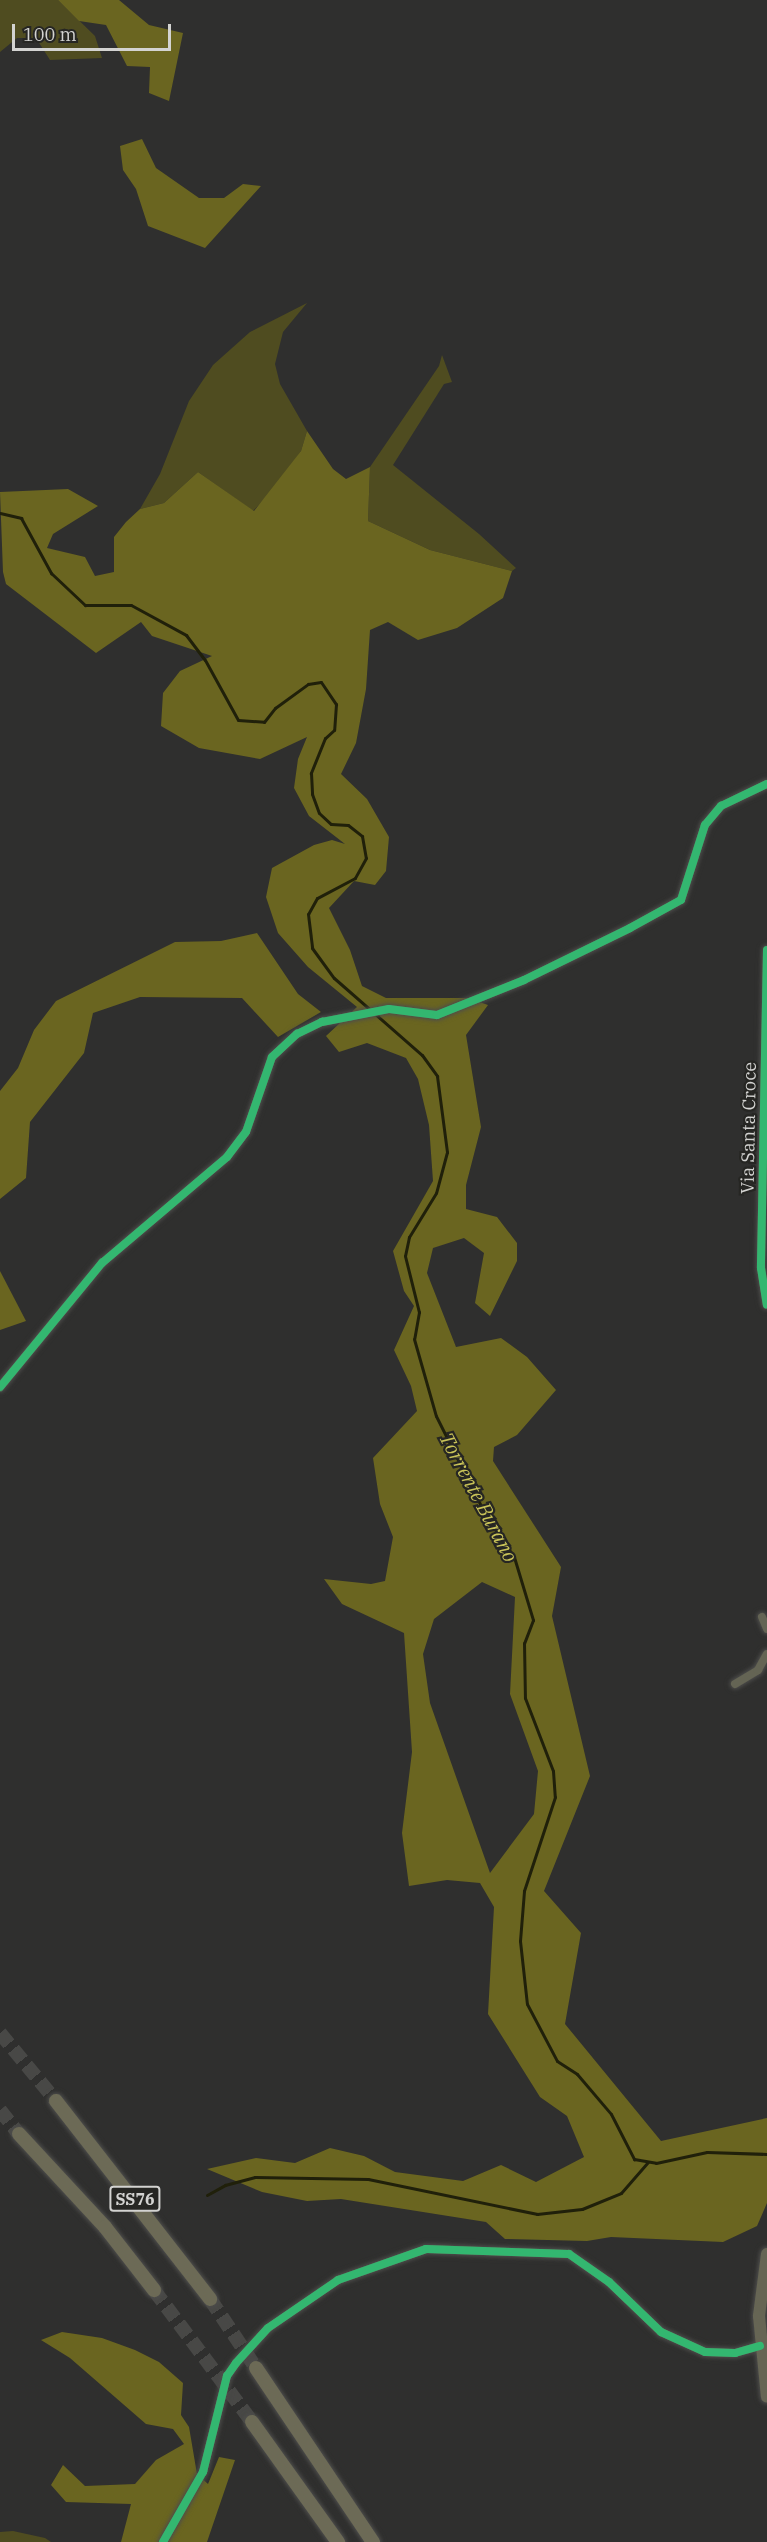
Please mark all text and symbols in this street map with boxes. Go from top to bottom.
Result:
scale bar [15,12,174,50]
text: 100 m [23,23,77,46]
street label: Via Santa Croce [737,1062,761,1194]
water label: Torrente Burano [435,1428,523,1566]
road number: SS76 [108,2186,162,2212]

